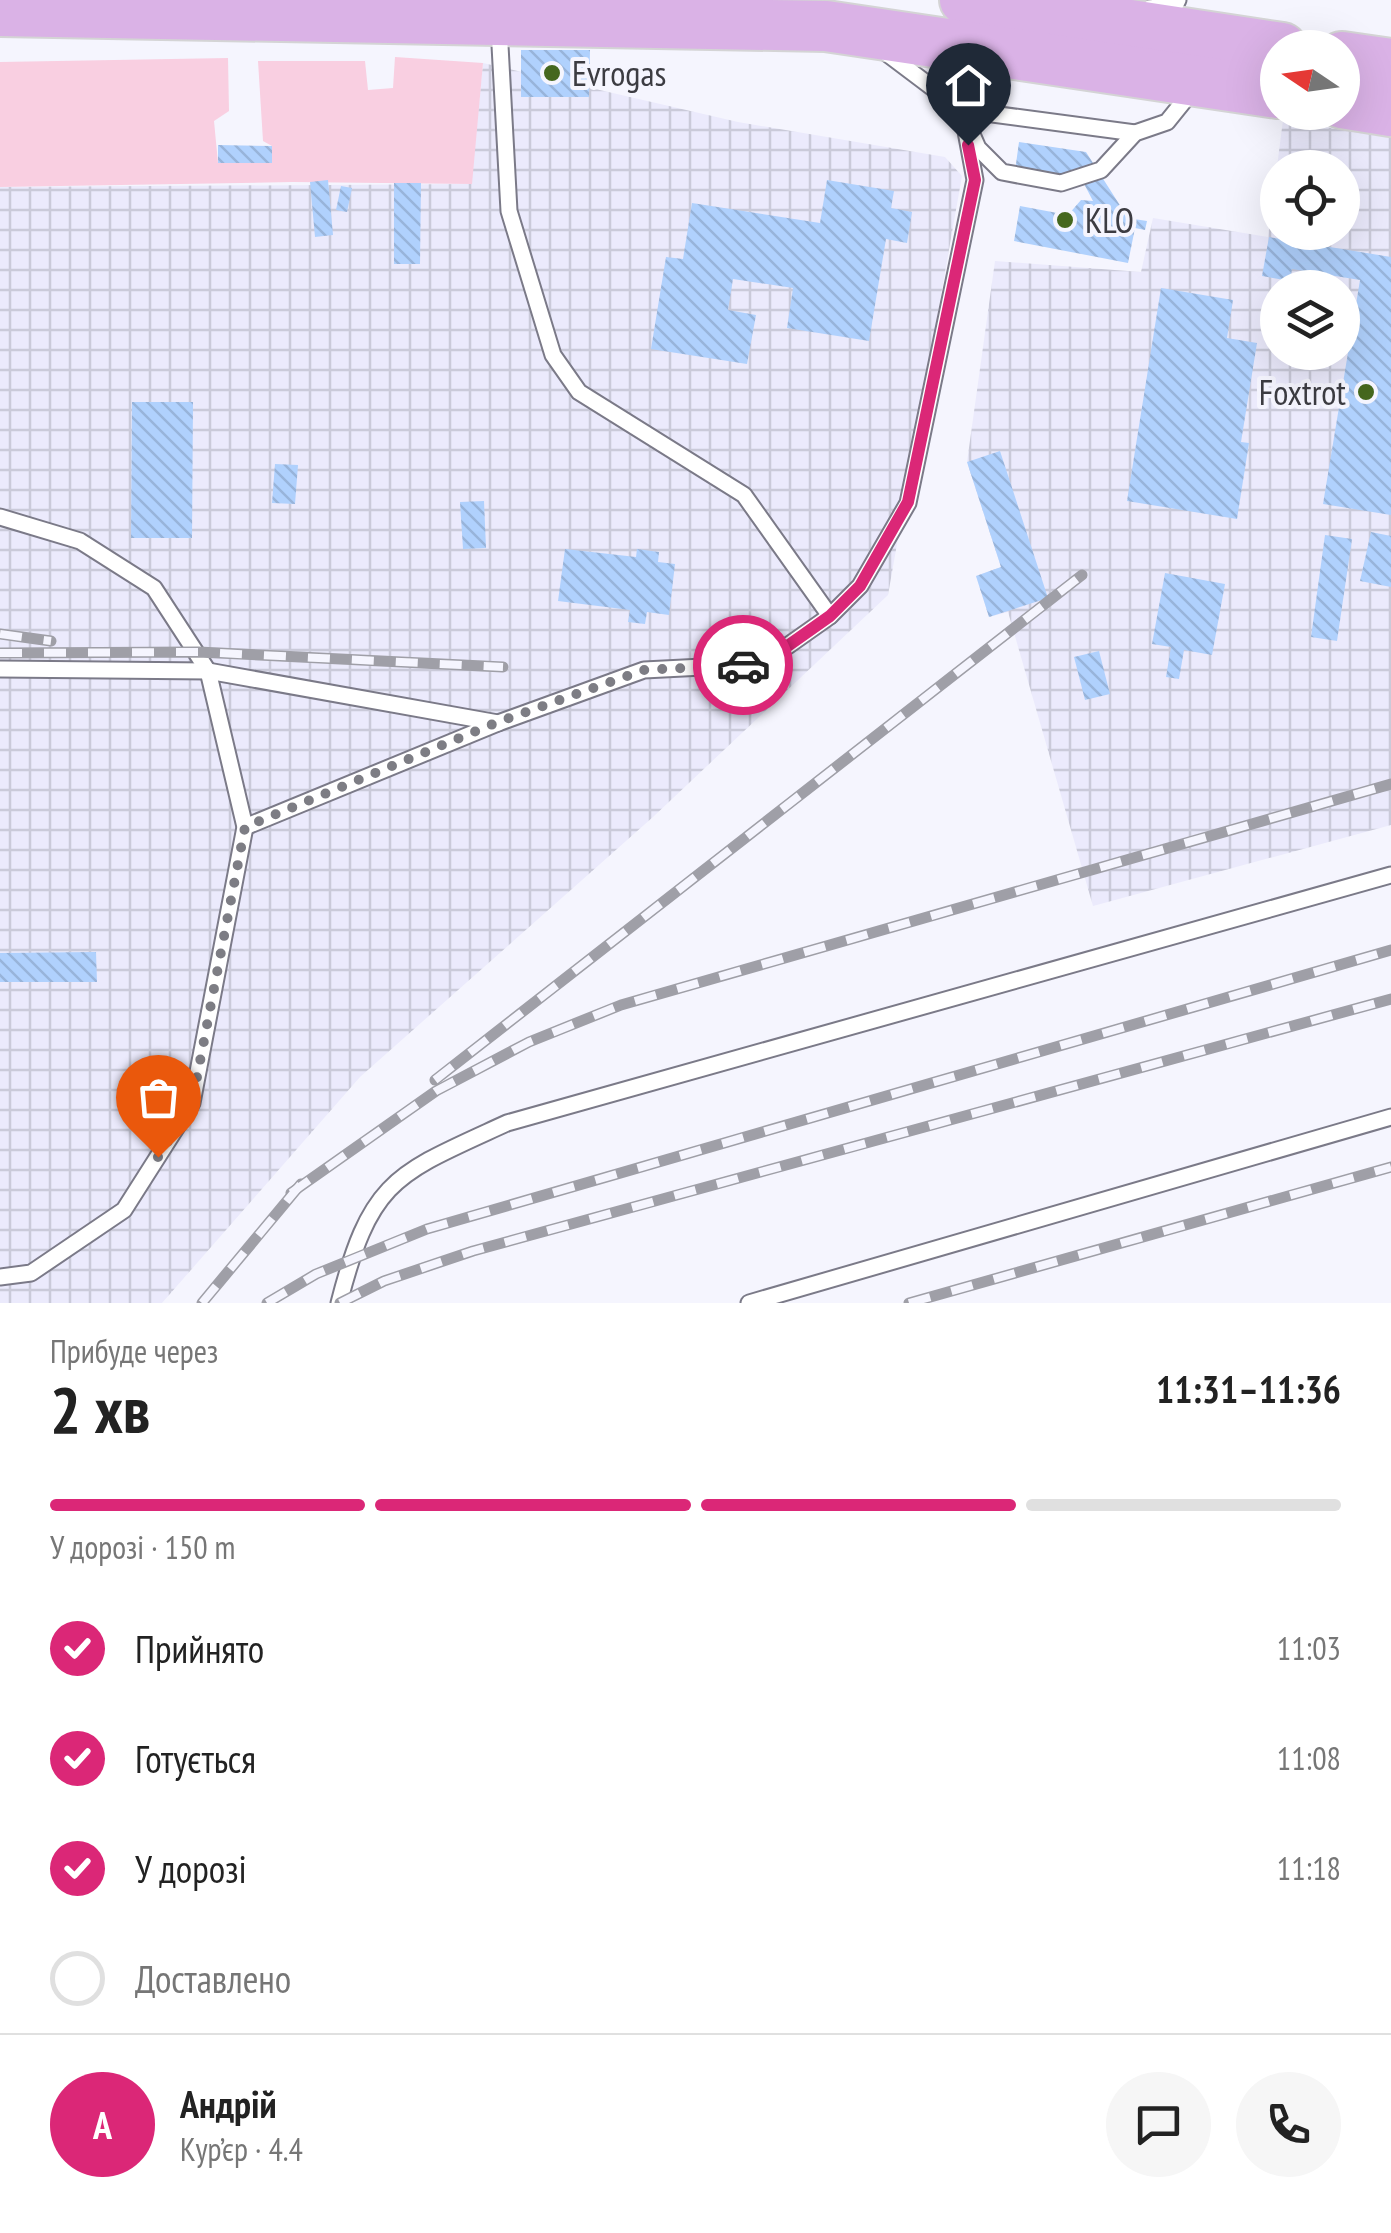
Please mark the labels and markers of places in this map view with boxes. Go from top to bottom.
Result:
pin [926,43,1011,146]
place label: Evrogas [572,50,666,96]
marker: Evrogas [541,62,563,84]
place label: KLO [1085,197,1134,243]
marker: KLO [1054,209,1076,231]
place label: Foxtrot [1259,369,1346,415]
marker: Foxtrot [1355,381,1377,403]
pin [116,1055,201,1158]

